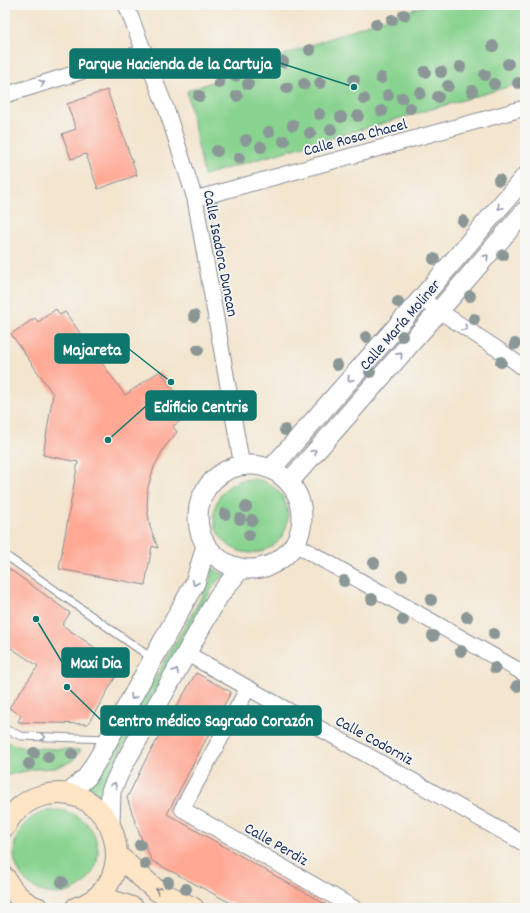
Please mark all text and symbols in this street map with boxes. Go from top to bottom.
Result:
callout: Parque Hacienda de la Cartuja [70,49,280,78]
text: Parque Hacienda de la Cartuja [78,54,273,78]
one-way arrow [39,79,46,88]
street label: Calle Rosa Chacel [301,113,410,163]
street label: Calle Isadora Duncan [196,188,243,319]
one-way arrow [497,202,504,209]
one-way arrow [481,254,488,262]
street label: Calle María Moliner [355,275,447,376]
one-way arrow [461,323,468,331]
callout: Majareta [55,334,129,363]
text: Majareta [63,340,122,364]
one-way arrow [396,352,403,360]
one-way arrow [348,374,355,382]
callout: Edificio Centris [146,391,256,420]
text: Edificio Centris [154,397,248,421]
one-way arrow [309,449,317,457]
one-way arrow [191,579,199,586]
callout: Maxi Dia [62,648,129,677]
text: Maxi Dia [70,653,123,677]
one-way arrow [172,668,179,676]
one-way arrow [130,693,137,700]
callout: Centro médico Sagrado Corazón [101,706,321,735]
street label: Calle Codorniz [331,710,417,772]
text: Centro médico Sagrado Corazón [109,711,314,735]
one-way arrow [40,732,46,741]
one-way arrow [109,782,117,790]
street label: Calle Perdiz [239,818,312,873]
one-way arrow [155,888,162,895]

